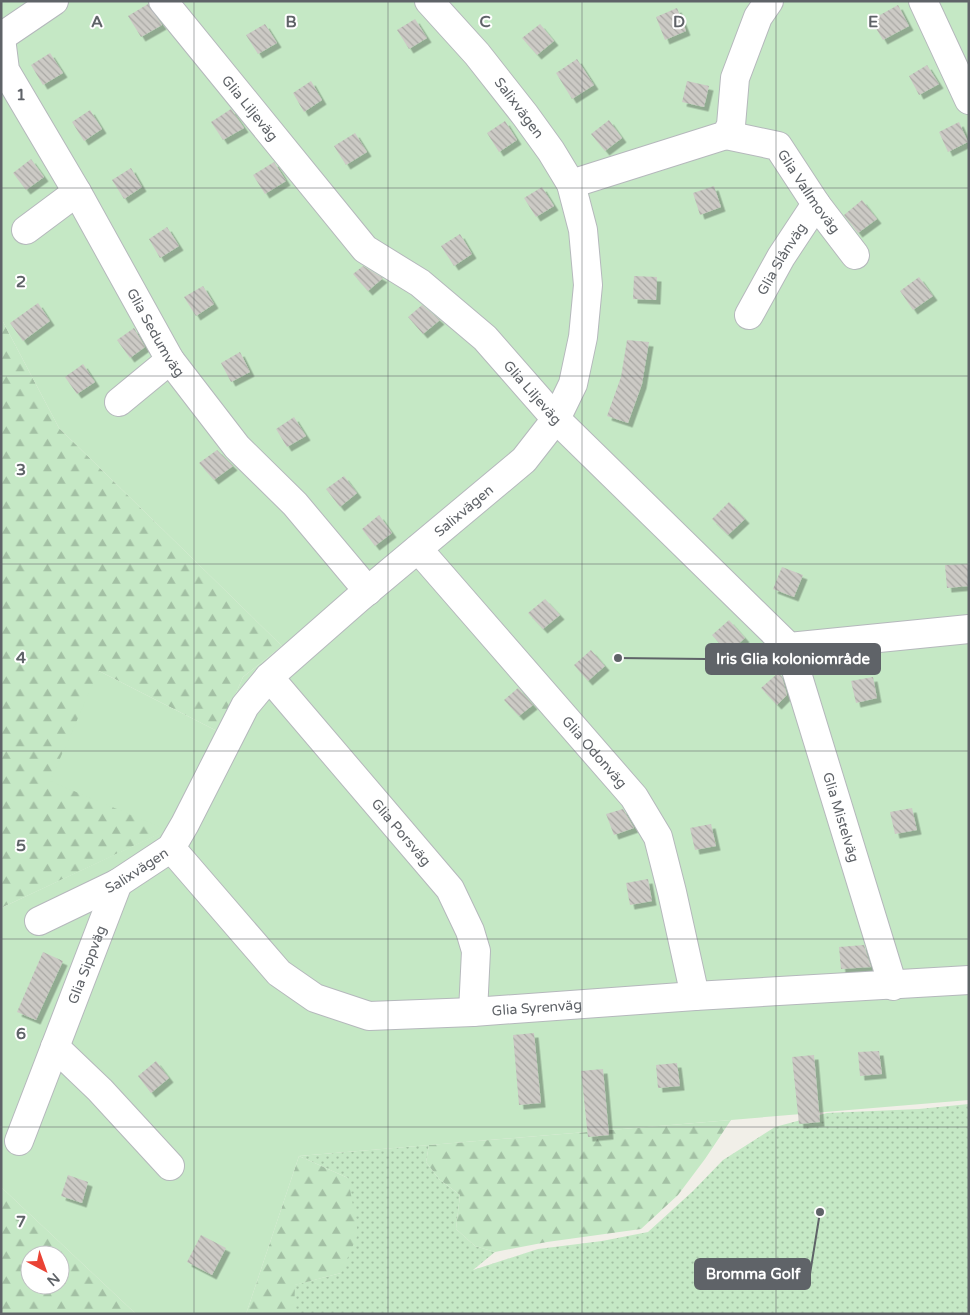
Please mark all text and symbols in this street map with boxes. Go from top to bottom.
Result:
text: A [91,12,103,32]
text: B [285,12,297,32]
text: C [479,12,491,32]
text: D [673,12,685,32]
text: E [868,12,878,32]
street label: Glia Liljeväg [218,72,282,144]
street label: Salixvägen [491,74,547,142]
text: 1 [16,85,26,105]
street label: Glia Vallmoväg [774,146,844,237]
street label: Glia Slånväg [753,219,810,298]
text: 2 [16,272,26,292]
street label: Glia Sedumväg [123,285,188,380]
street label: Glia Liljeväg [500,357,565,428]
text: 3 [16,460,26,480]
street label: Salixvägen [431,481,497,540]
callout: Iris Glia koloniområde [706,644,880,674]
text: 4 [16,648,26,668]
text: Iris Glia koloniområde [716,650,870,668]
street label: Glia Odonväg [559,712,631,791]
street label: Glia Mistelväg [819,770,863,864]
street label: Glia Porsväg [368,795,435,869]
text: 5 [16,836,26,856]
street label: Salixvägen [102,844,171,897]
street label: Glia Sippväg [64,923,109,1006]
street label: Glia Syrenväg [491,996,583,1019]
text: 6 [16,1024,26,1044]
text: 7 [16,1212,26,1232]
north arrow [20,1245,70,1295]
callout: Bromma Golf [695,1259,810,1289]
text: Bromma Golf [706,1265,801,1283]
text: N [43,1269,63,1290]

